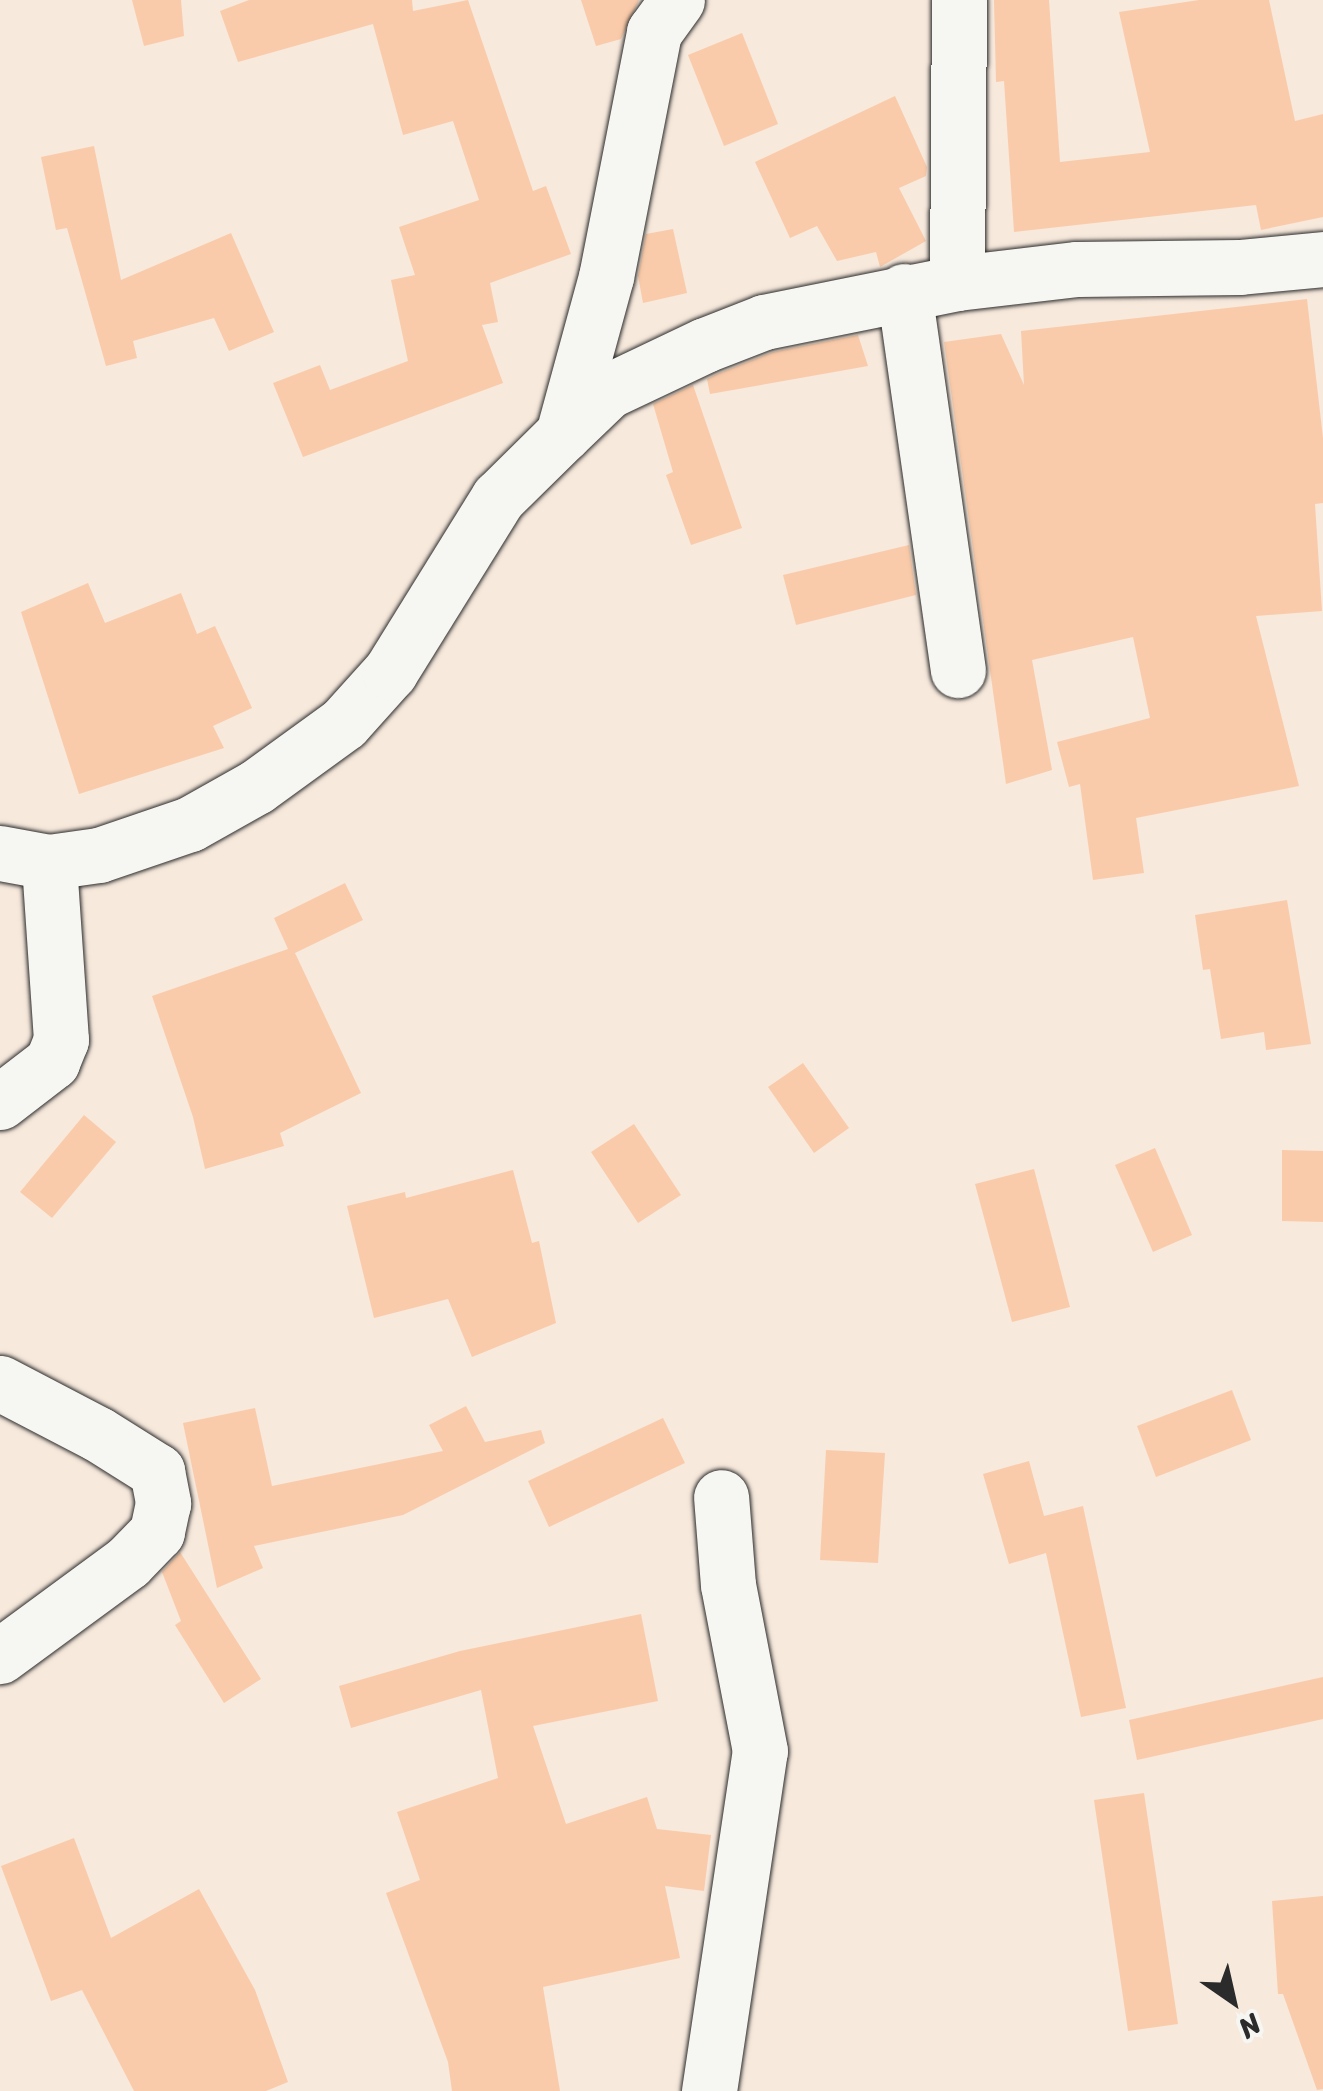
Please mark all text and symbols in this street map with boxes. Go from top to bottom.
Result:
north arrow [1183,1951,1283,2051]
text: N [1228,2001,1272,2052]

